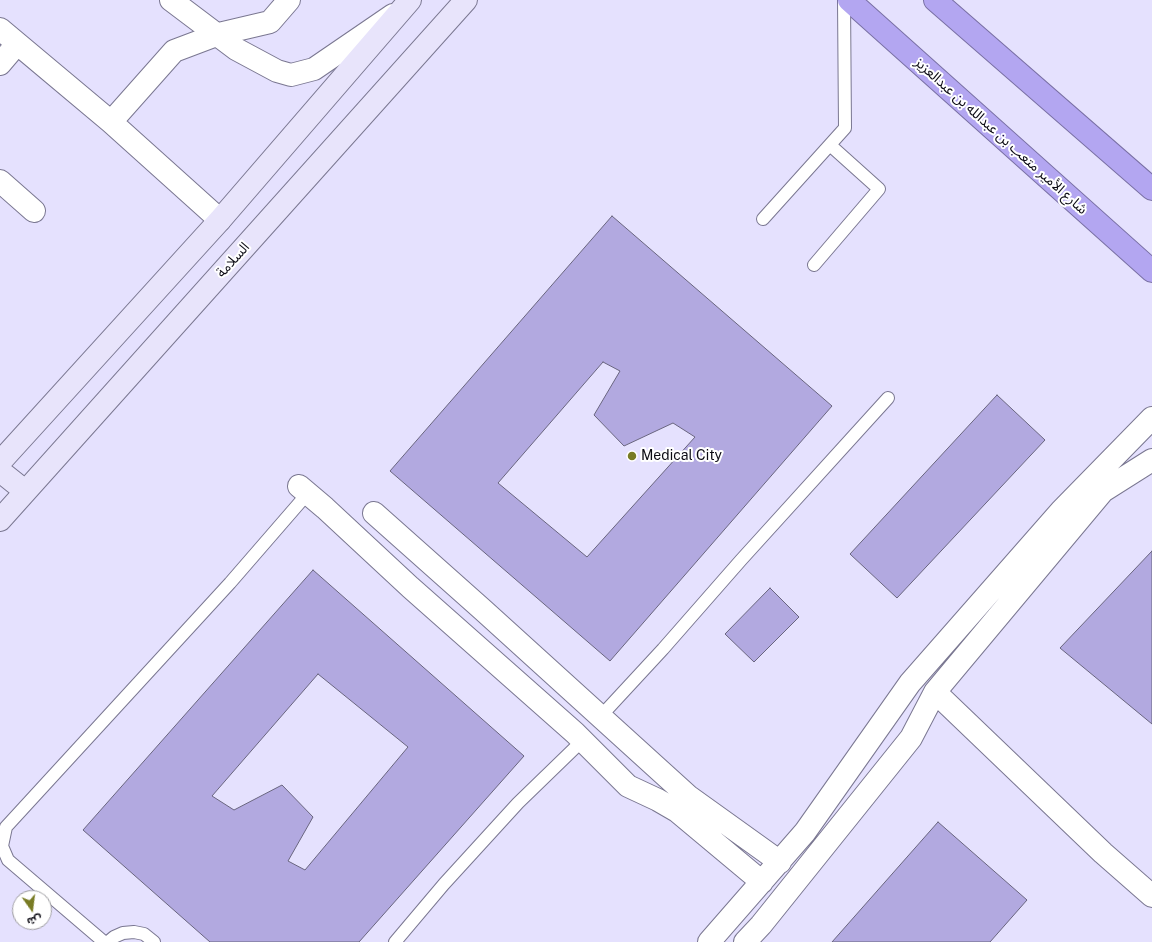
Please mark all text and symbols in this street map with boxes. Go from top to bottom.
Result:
street label: شارع الأمير متعب بن عبدالله بن عبدالعزيز [911,54,1091,218]
street label: السلامة [213,239,253,281]
place label: Medical City [641,448,722,464]
marker: Medical City [626,450,638,462]
north arrow [12,890,52,930]
text: ش [26,913,43,928]

